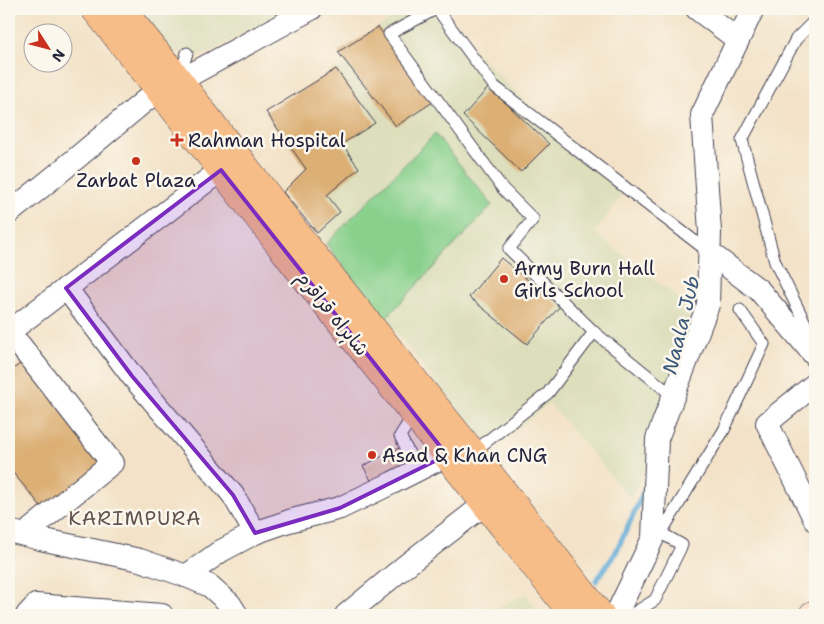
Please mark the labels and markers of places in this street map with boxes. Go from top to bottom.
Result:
place label: Rahman Hospital [188,128,346,153]
marker: Rahman Hospital [170,133,184,147]
marker: Zarbat Plaza [130,155,142,167]
place label: Zarbat Plaza [76,168,196,193]
place label: Army Burn Hall Girls School [514,256,655,303]
marker: Army Burn Hall Girls School [498,273,510,285]
place label: Asad & Khan CNG [382,443,547,468]
marker: Asad & Khan CNG [366,449,378,461]

